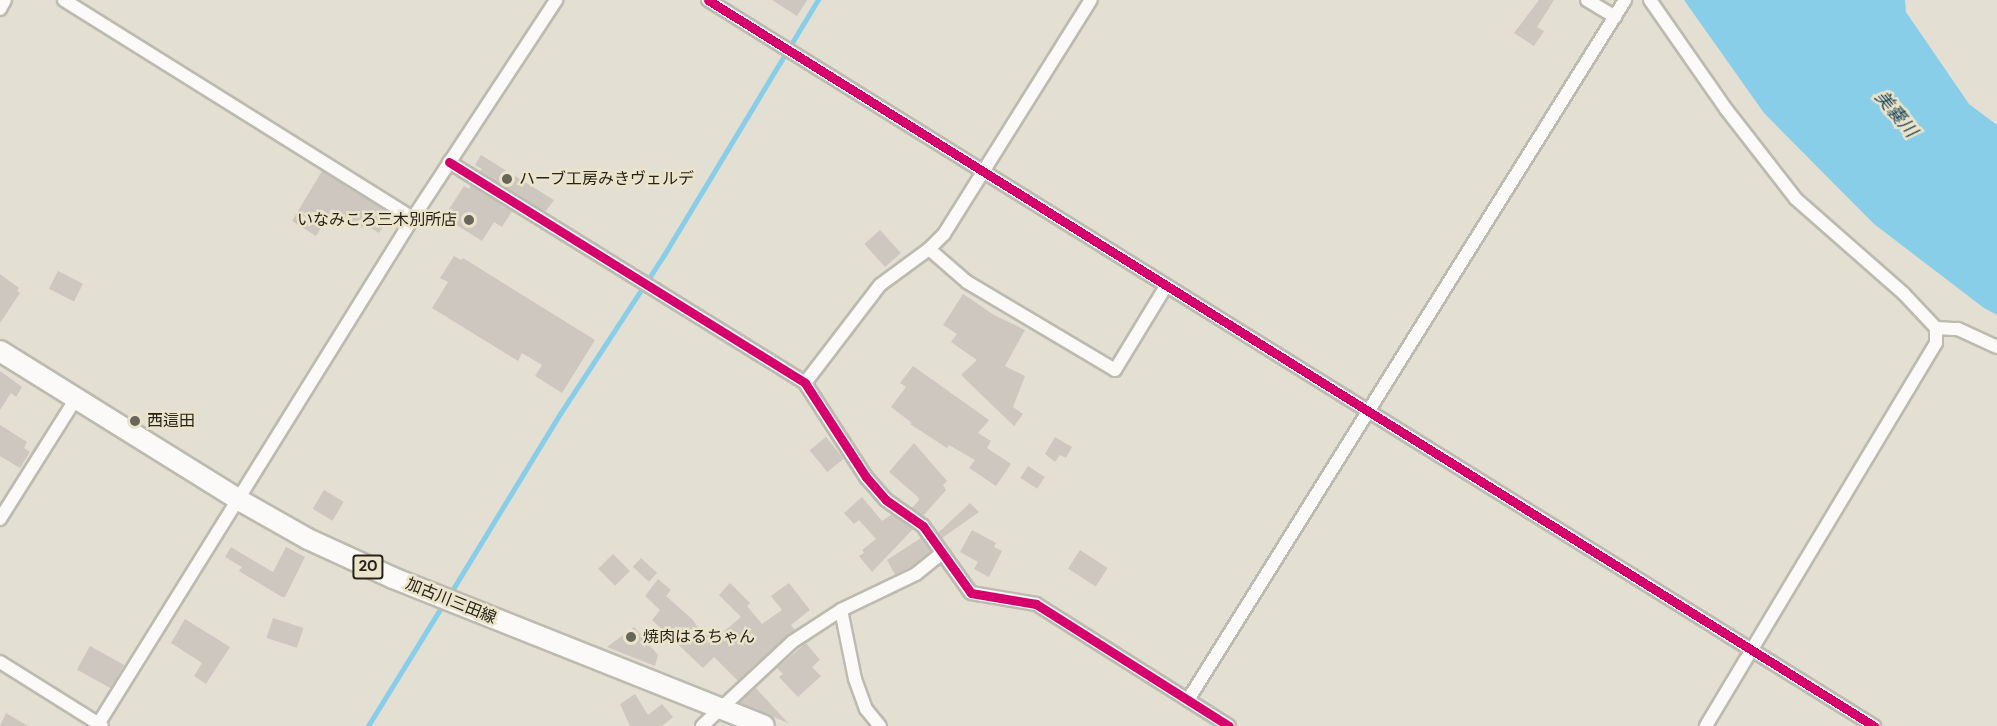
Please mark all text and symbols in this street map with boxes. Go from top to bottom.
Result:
water label: 美嚢川 [1870,86,1922,142]
place label: ハーブ工房みきヴェルデ [519,169,695,189]
marker: ハーブ工房みきヴェルデ [500,172,514,186]
place label: いなみころ三木別所店 [297,210,457,230]
marker: いなみころ三木別所店 [462,213,476,227]
place label: 西這田 [147,411,195,431]
marker: 西這田 [128,414,142,428]
road number: 20 [352,555,385,579]
street label: 加古川三田線 [403,574,499,628]
place label: 焼肉はるちゃん [643,627,755,647]
marker: 焼肉はるちゃん [624,630,638,644]

